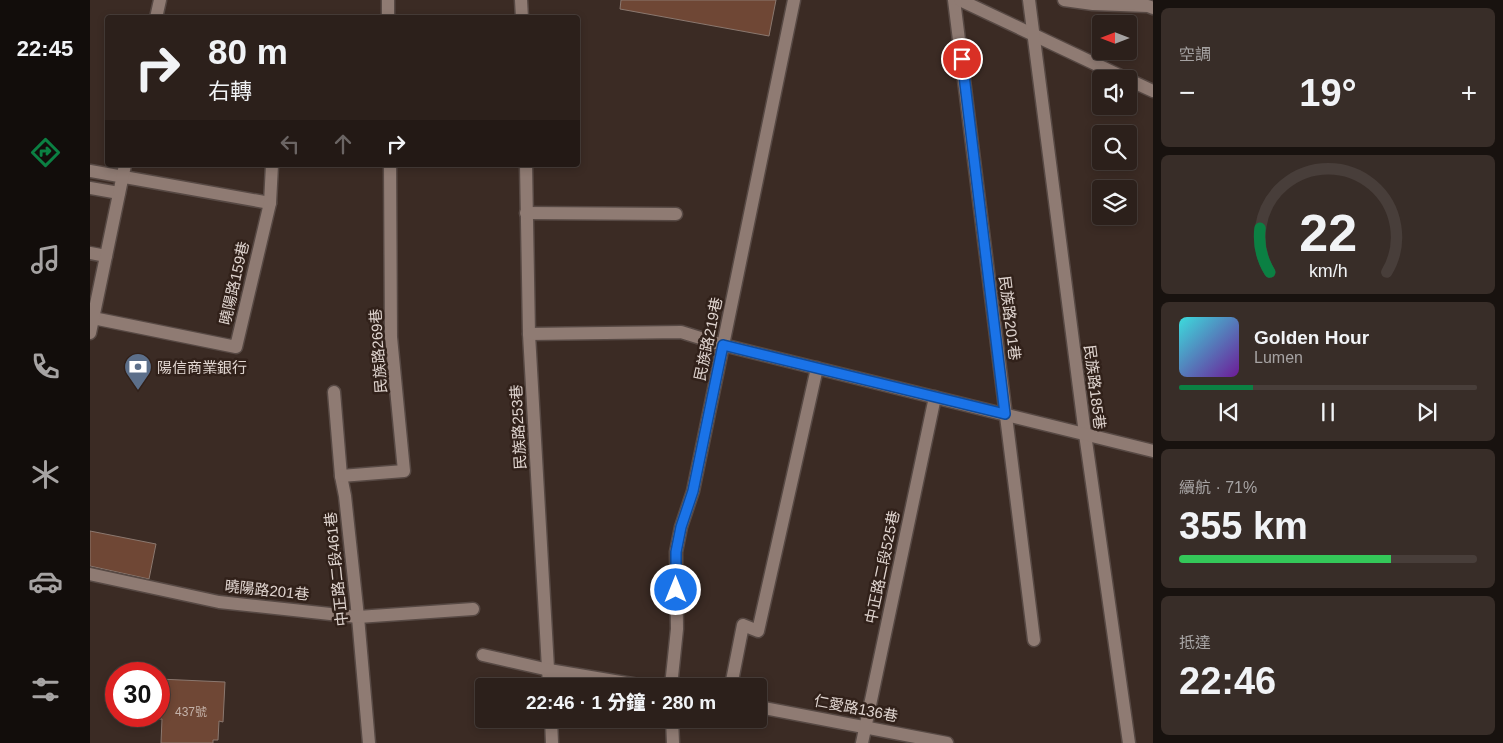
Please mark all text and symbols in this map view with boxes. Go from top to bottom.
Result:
north arrow [1092,15,1138,60]
map controls [1092,15,1137,225]
text: 80 m [208,32,288,71]
icon: right [125,35,190,100]
text: 22:45 [17,36,73,61]
pin [941,38,983,80]
icon: arrive [948,45,976,73]
text: 空調 [1179,46,1211,63]
button: sound [1092,70,1137,115]
text: 19° [1299,72,1357,114]
text: − [1179,77,1195,108]
text: + [1461,77,1477,108]
text: 右轉 [208,79,252,104]
button: search [1092,125,1137,170]
icon: left [276,130,304,158]
icon: ahead [329,130,357,158]
icon: right [382,130,410,158]
icon: directions [28,135,63,170]
button: layers [1092,180,1137,225]
text: 22 [1299,204,1357,262]
street label: 曉陽路159巷 [216,240,252,326]
icon: music [28,242,63,277]
text: km/h [1309,261,1347,281]
street label: 民族路201巷 [996,275,1024,361]
street label: 民族路219巷 [691,296,725,382]
street label: 民族路269巷 [367,308,389,394]
text: Golden Hour [1254,327,1369,348]
street label: 民族路185巷 [1081,344,1109,430]
icon: phone [28,349,63,384]
text: Lumen [1254,349,1303,366]
bank icon: 陽信商業銀行 [123,352,153,391]
place label: 陽信商業銀行 [157,359,247,376]
street label: 民族路253巷 [507,384,529,470]
icon: previous [1215,398,1243,426]
icon: pause [1314,398,1342,426]
icon: next [1413,398,1441,426]
icon: climate [28,457,63,492]
text: 續航 · 71% [1179,479,1257,496]
text: 355 km [1179,505,1308,547]
street label: 中正路二段525巷 [862,509,902,625]
street label: 中正路二段461巷 [322,511,350,627]
position arrow [649,563,701,615]
icon: car [28,564,63,599]
street label: 曉陽路201巷 [224,577,310,603]
text: 抵達 [1179,634,1211,651]
text: 22:46 [1179,660,1276,702]
speed limit sign: 30 [105,662,170,727]
icon: filters [28,672,63,707]
text: 22:46 · 1 分鐘 · 280 m [526,692,716,713]
street label: 仁愛路136巷 [813,692,899,724]
house number: 437號 [175,705,207,719]

